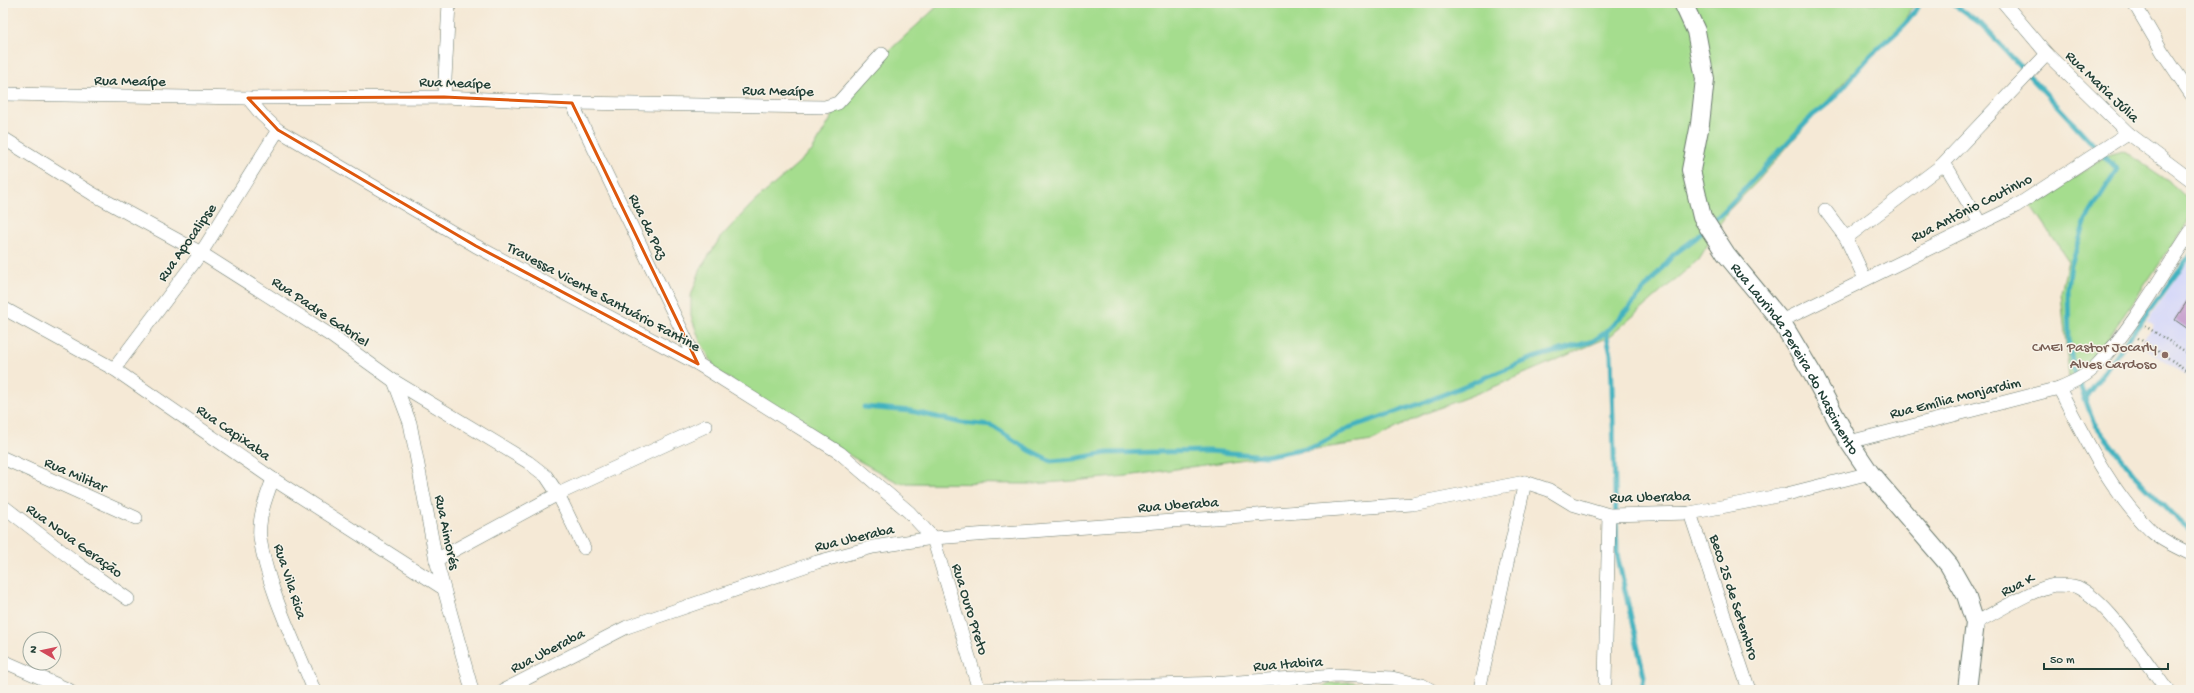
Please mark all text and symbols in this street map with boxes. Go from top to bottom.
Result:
street label: Rua Maria Júlia [2061,48,2143,128]
street label: Rua Meaípe [94,72,166,92]
street label: Rua Meaípe [419,74,491,94]
street label: Rua Meaípe [742,82,814,102]
street label: Rua Antônio Coutinho [1908,170,2036,247]
street label: Rua da Paz [624,191,671,263]
street label: Rua Apocalipse [154,200,221,286]
street label: Travessa Vicente Santuário Fantine [502,238,703,357]
street label: Rua Laurinda Pereira do Nascimento [1726,260,1862,459]
street label: Rua Padre Gabriel [268,273,372,352]
place label: CMEI Pastor Jocarly Alves Cardoso [2032,339,2158,374]
marker: CMEI Pastor Jocarly Alves Cardoso [2160,350,2170,360]
street label: Rua Emília Monjardim [1888,374,2023,424]
street label: Rua Capixaba [192,402,274,466]
street label: Rua Militar [41,454,111,498]
street label: Rua Uberaba [1609,488,1691,508]
street label: Rua Aimorés [429,493,463,572]
street label: Rua Uberaba [1137,494,1220,518]
street label: Rua Nova Geração [22,501,126,583]
street label: Rua Uberaba [813,521,897,557]
street label: Beco 25 de Setembro [1704,532,1762,663]
street label: Rua Vila Rica [268,542,310,622]
street label: Rua Ouro Preto [947,562,992,658]
street label: Rua K [1998,569,2039,602]
street label: Rua Uberaba [508,625,589,678]
north arrow [22,631,62,671]
text: N [28,645,41,654]
scale bar [2044,645,2168,671]
street label: Rua Itabira [1253,654,1324,676]
text: 50 m [2050,654,2075,668]

